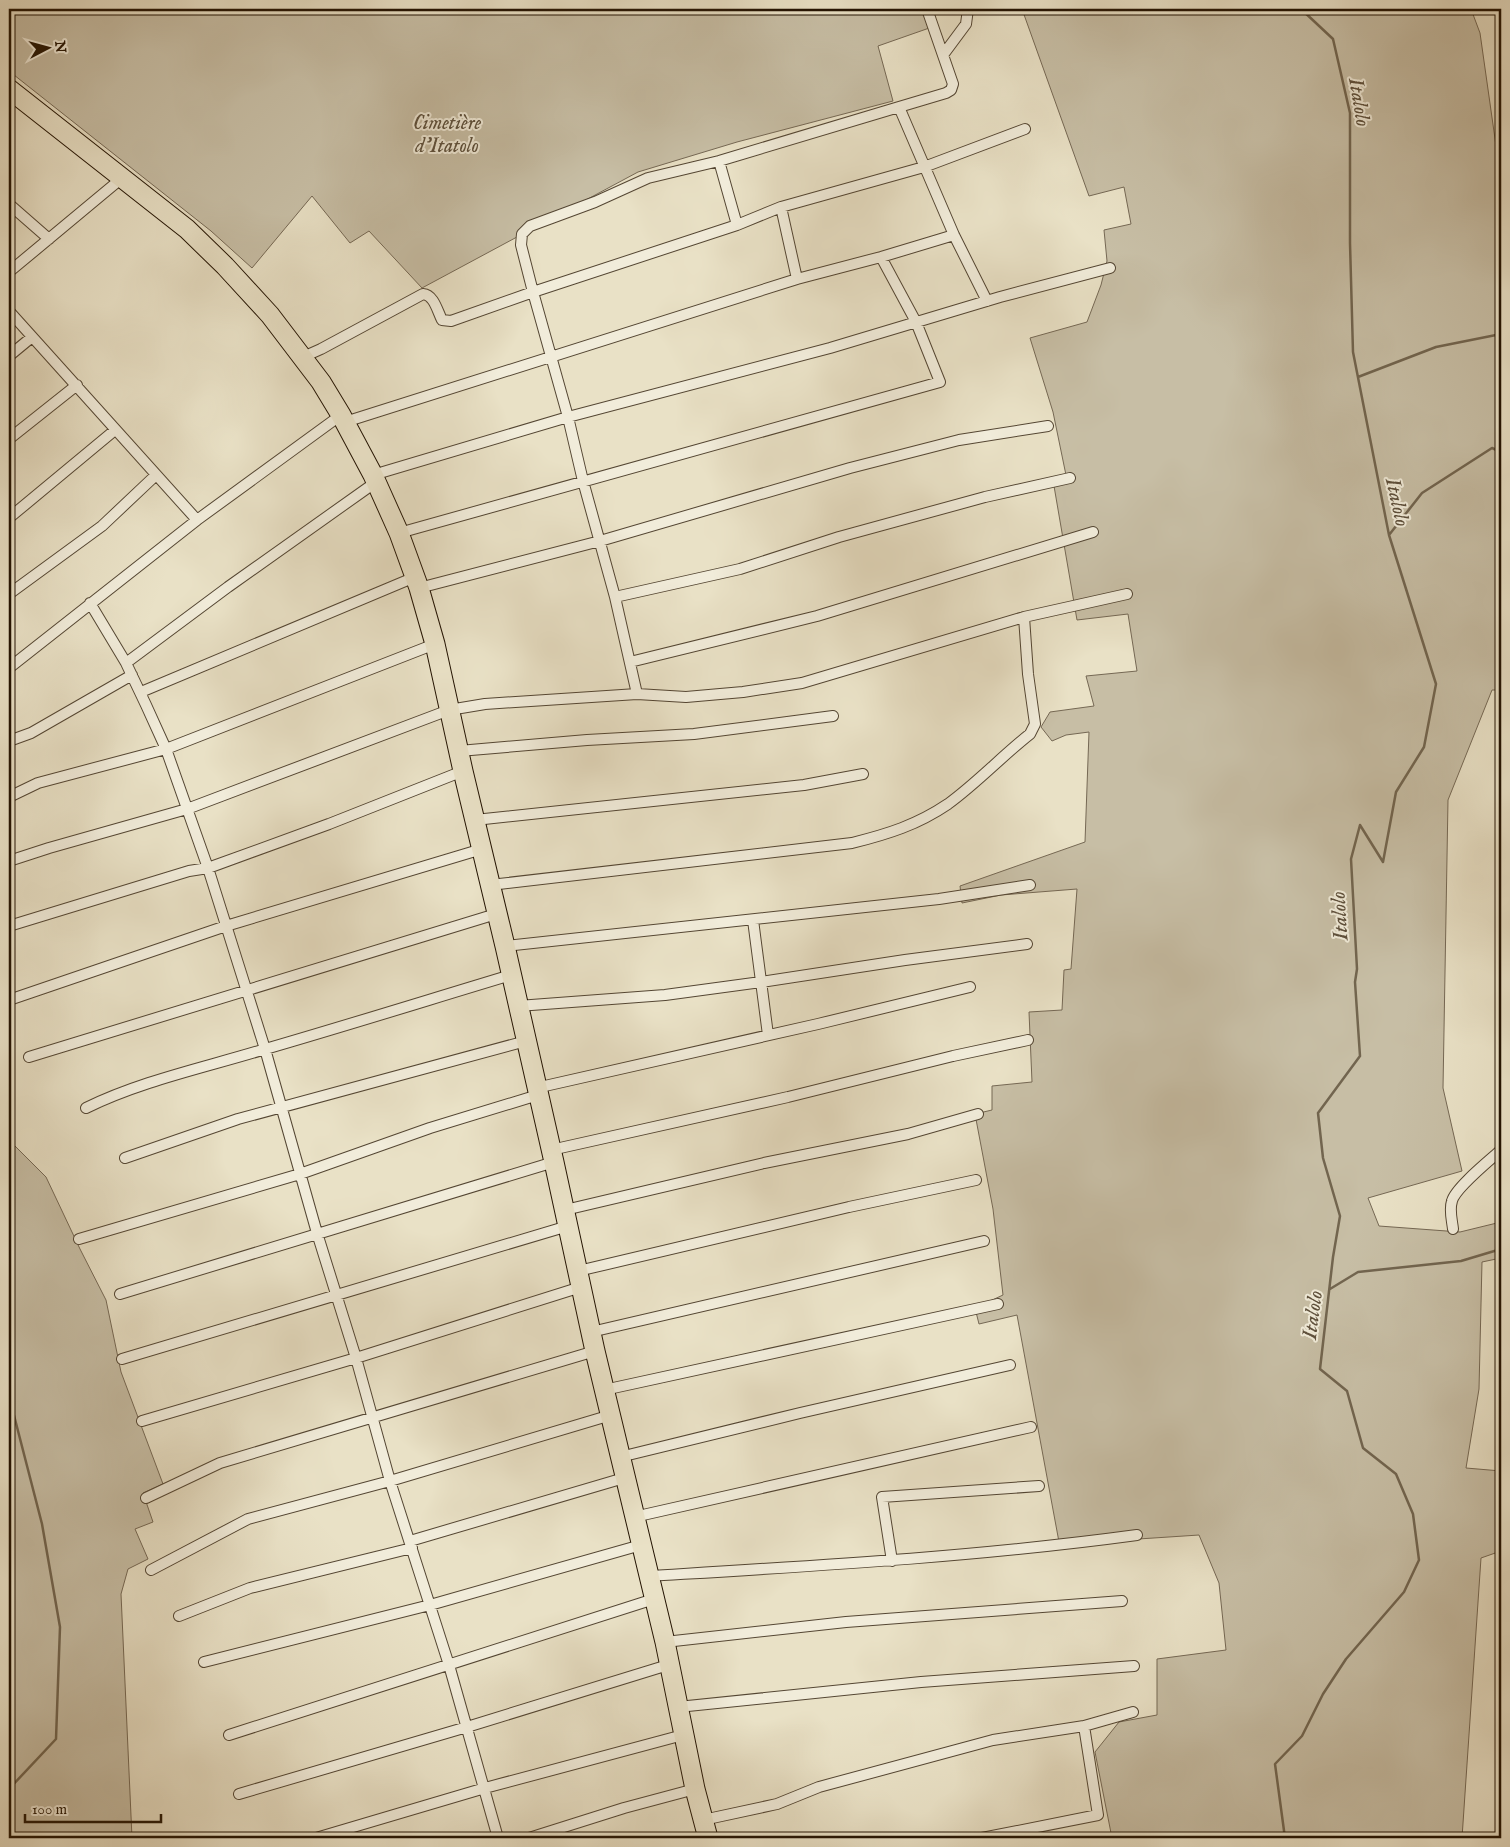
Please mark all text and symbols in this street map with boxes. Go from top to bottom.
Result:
north arrow [22,22,72,72]
text: N [50,39,70,54]
water label: Italolo [1341,75,1376,129]
park label: Cimetière d'Itatolo [413,111,481,159]
water label: Italolo [1378,474,1415,529]
water label: Italolo [1326,891,1355,942]
water label: Italolo [1297,1289,1330,1342]
scale bar [25,1792,161,1824]
text: 100 m [32,1800,68,1819]

